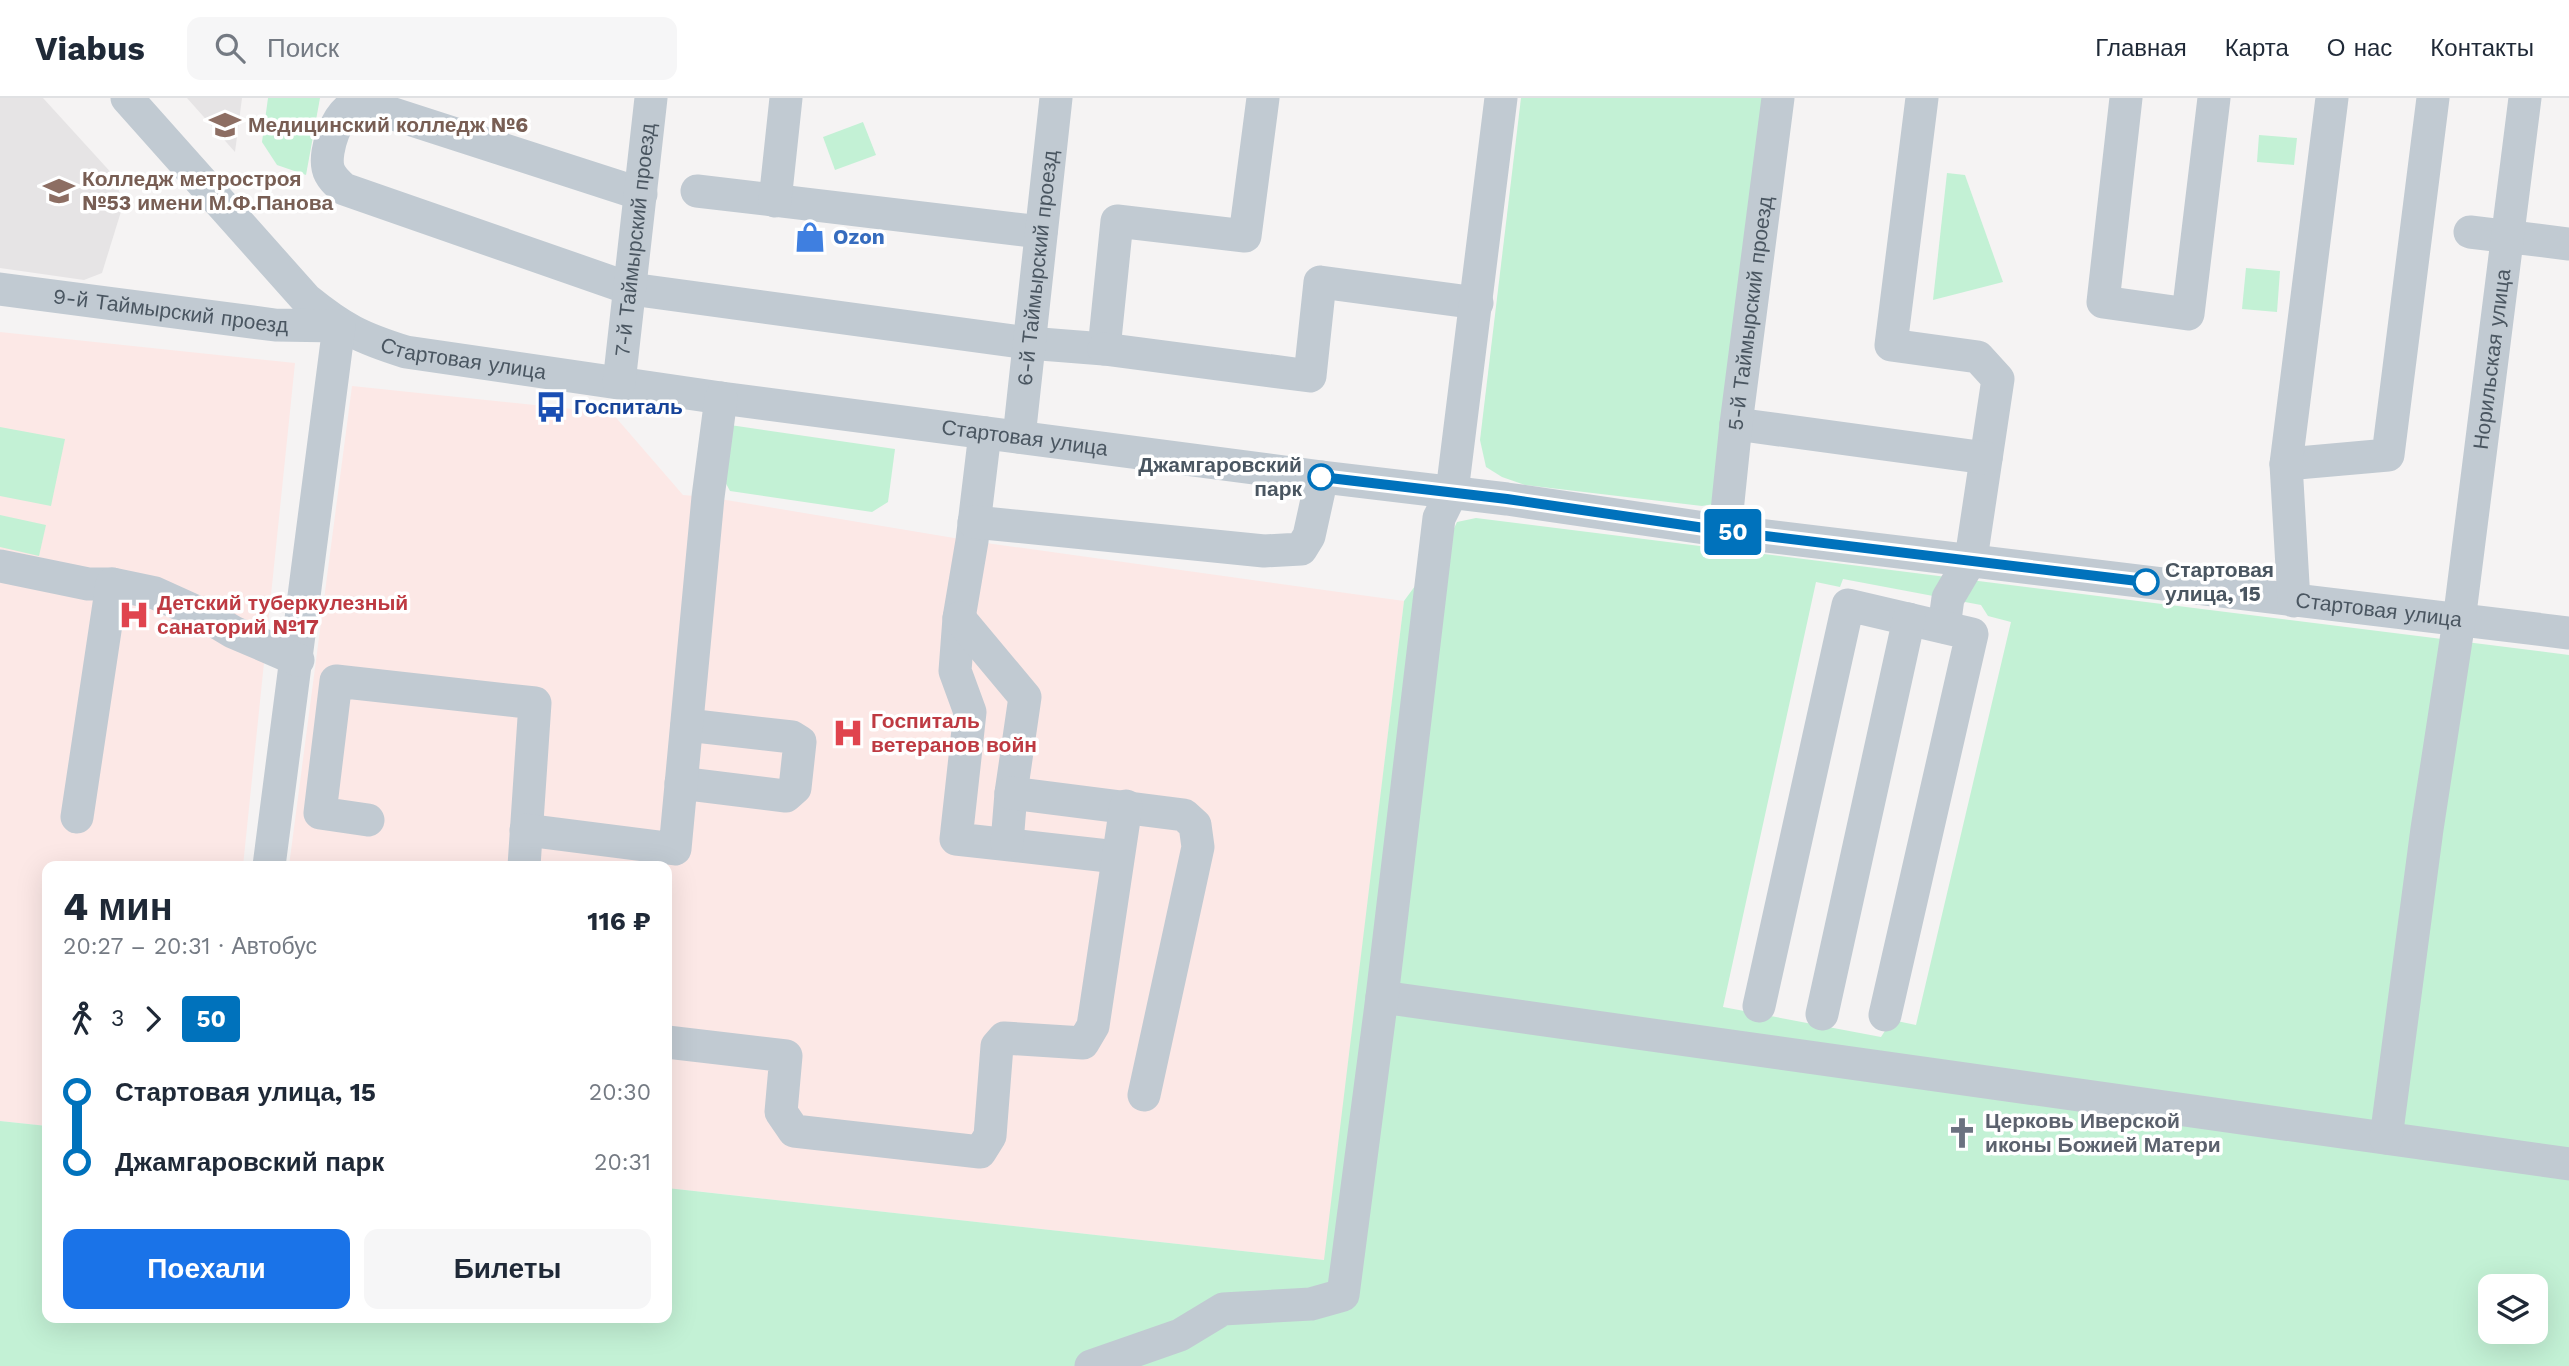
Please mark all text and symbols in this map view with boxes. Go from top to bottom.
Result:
search box [187,17,677,80]
text: Viabus [35,29,145,68]
icon: search [211,29,249,67]
text: Поиск [267,33,339,63]
text: Главная [2095,34,2187,62]
text: Карта [2225,34,2289,62]
text: О нас [2327,34,2392,62]
text: Контакты [2430,34,2534,62]
school or university icon: Медицинский колледж №6 [208,108,242,142]
place label: Медицинский колледж №6 [248,112,528,137]
street label: 7-й Таймырский проезд [609,122,660,358]
street label: 6-й Таймырский проезд [1012,149,1062,387]
place label: Колледж метростроя №53 имени М.Ф.Панова [82,166,333,215]
school or university icon: Колледж метростроя №53 имени М.Ф.Панова [42,174,76,208]
street label: 5-й Таймырский проезд [1722,195,1777,432]
shop icon: Ozon [793,220,827,254]
place label: Ozon [833,224,885,249]
street label: Норильская улица [2468,267,2515,451]
street label: 9-й Таймырский проезд [52,283,288,337]
street label: Стартовая улица [377,332,548,384]
bus stop icon: Госпиталь [534,390,568,424]
place label: Госпиталь [574,394,683,419]
street label: Стартовая улица [940,414,1110,461]
place label: Джамгаровский парк [1138,452,1302,501]
marker: Джамгаровский парк [1308,464,1334,490]
line badge: 50 [1702,509,1764,555]
text: 50 [1718,518,1748,546]
place label: Стартовая улица, 15 [2165,557,2274,606]
marker: Стартовая улица, 15 [2133,569,2159,595]
street label: Стартовая улица [2294,587,2464,632]
place label: Детский туберкулезный санаторий №17 [157,590,408,639]
hospital icon: Детский туберкулезный санаторий №17 [117,598,151,632]
place label: Госпиталь ветеранов войн [871,708,1037,757]
hospital icon: Госпиталь ветеранов войн [831,716,865,750]
text: 4 мин [63,885,173,929]
text: 116 ₽ [587,906,651,936]
text: 20:27 – 20:31 · Автобус [63,933,317,960]
icon: walk [63,1000,101,1038]
icon: forward [134,1000,172,1038]
text: 3 [111,1005,124,1032]
text: 50 [196,1005,226,1033]
text: Стартовая улица, 15 [115,1077,376,1107]
text: 20:30 [589,1079,651,1106]
place label: Церковь Иверской иконы Божией Матери [1985,1108,2221,1157]
church icon: Церковь Иверской иконы Божией Матери [1945,1116,1979,1150]
text: Джамгаровский парк [115,1147,384,1177]
text: 20:31 [594,1149,651,1176]
button: Поехали [63,1229,350,1309]
button: Билеты [364,1229,651,1309]
map controls [2478,1274,2548,1344]
button: layers [2478,1274,2548,1344]

